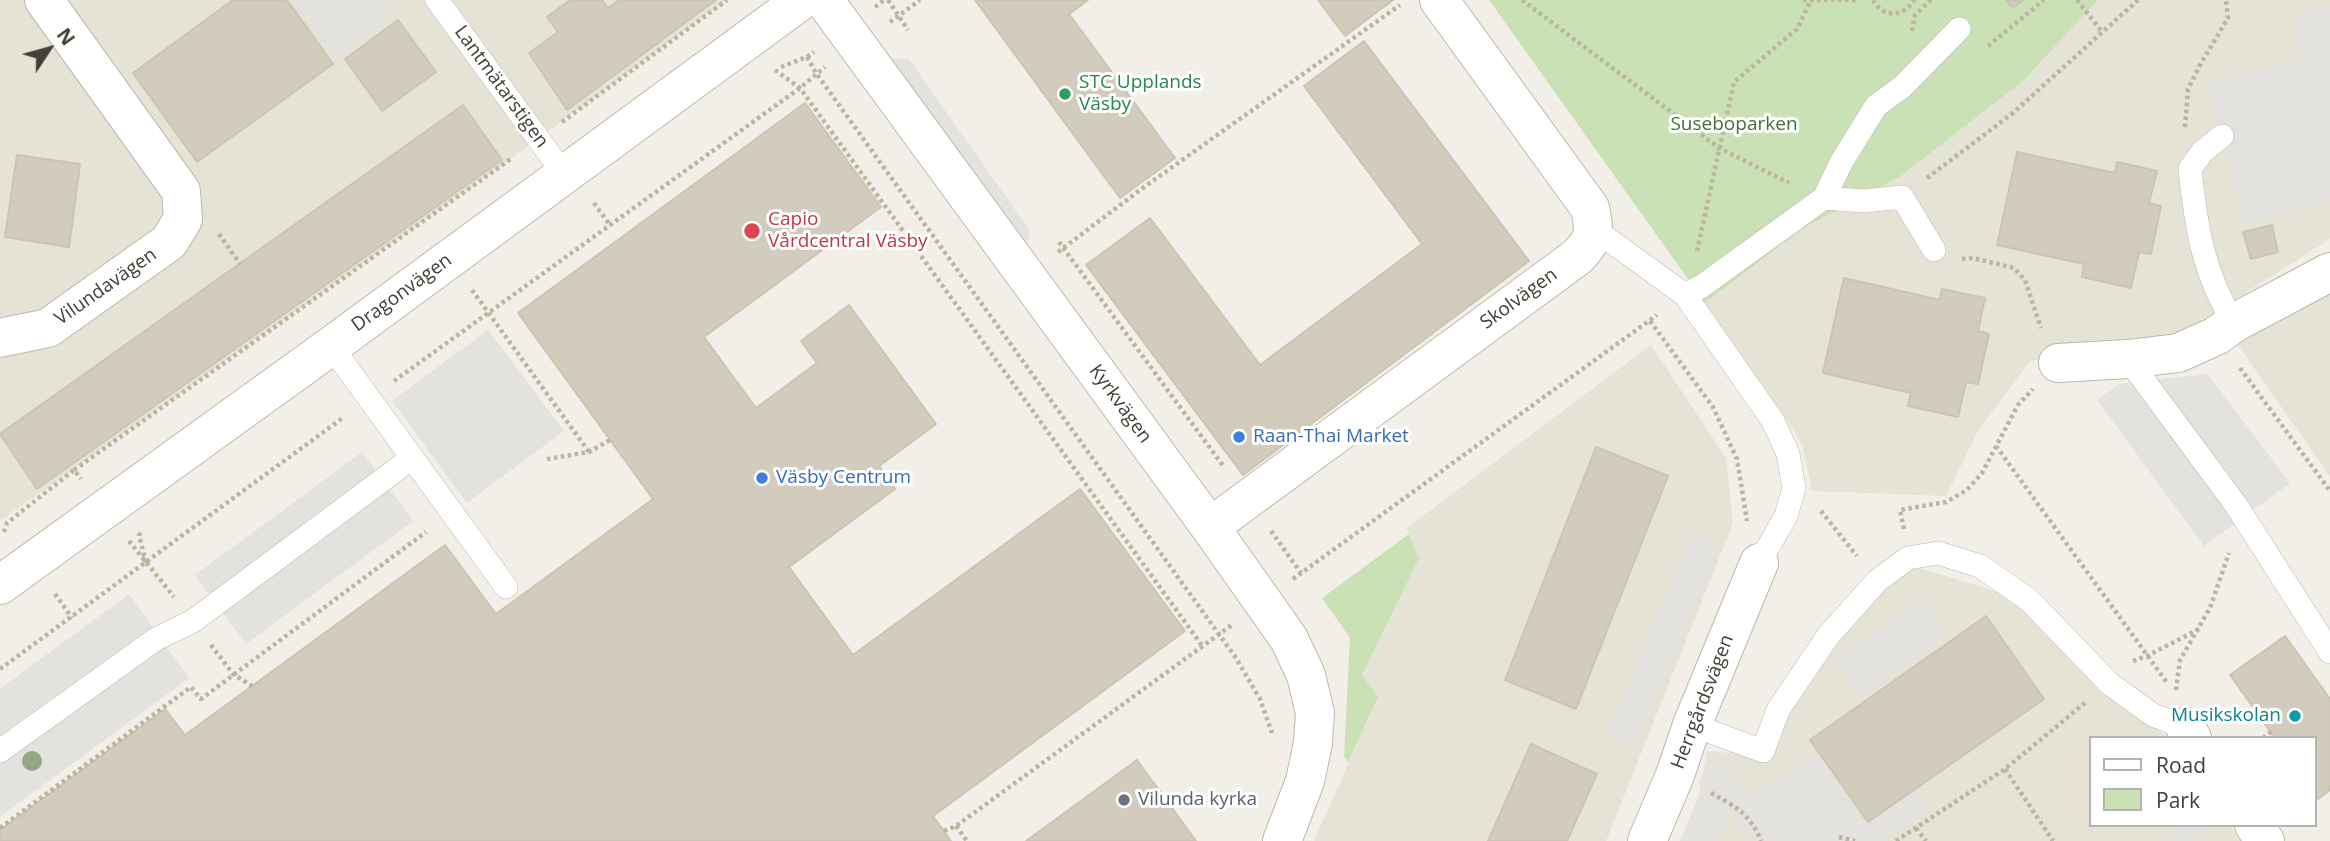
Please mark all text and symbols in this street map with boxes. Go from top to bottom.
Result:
north arrow [14,14,84,84]
street label: Lantmätarstigen [449,21,553,153]
text: N [51,23,81,51]
place label: STC Upplands Väsby [1079,72,1202,116]
marker: STC Upplands Väsby [1057,86,1073,102]
park label: Suseboparken [1670,114,1798,136]
place label: Capio Vårdcentral Väsby [768,209,928,253]
marker: Capio Vårdcentral Väsby [742,221,762,241]
street label: Vilundavägen [51,244,161,330]
street label: Dragonvägen [347,249,457,337]
street label: Skolvägen [1476,264,1562,334]
street label: Kyrkvägen [1084,360,1156,448]
place label: Raan-Thai Market [1253,426,1409,448]
marker: Raan-Thai Market [1231,429,1247,445]
place label: Väsby Centrum [776,467,911,489]
marker: Väsby Centrum [754,470,770,486]
street label: Herrgårdsvägen [1667,632,1739,772]
place label: Musikskolan [2171,705,2281,727]
marker: Musikskolan [2287,708,2303,724]
legend [2088,736,2316,827]
text: Road [2156,751,2206,779]
text: Park [2156,786,2200,814]
place label: Vilunda kyrka [1138,789,1257,811]
marker: Vilunda kyrka [1116,792,1132,808]

